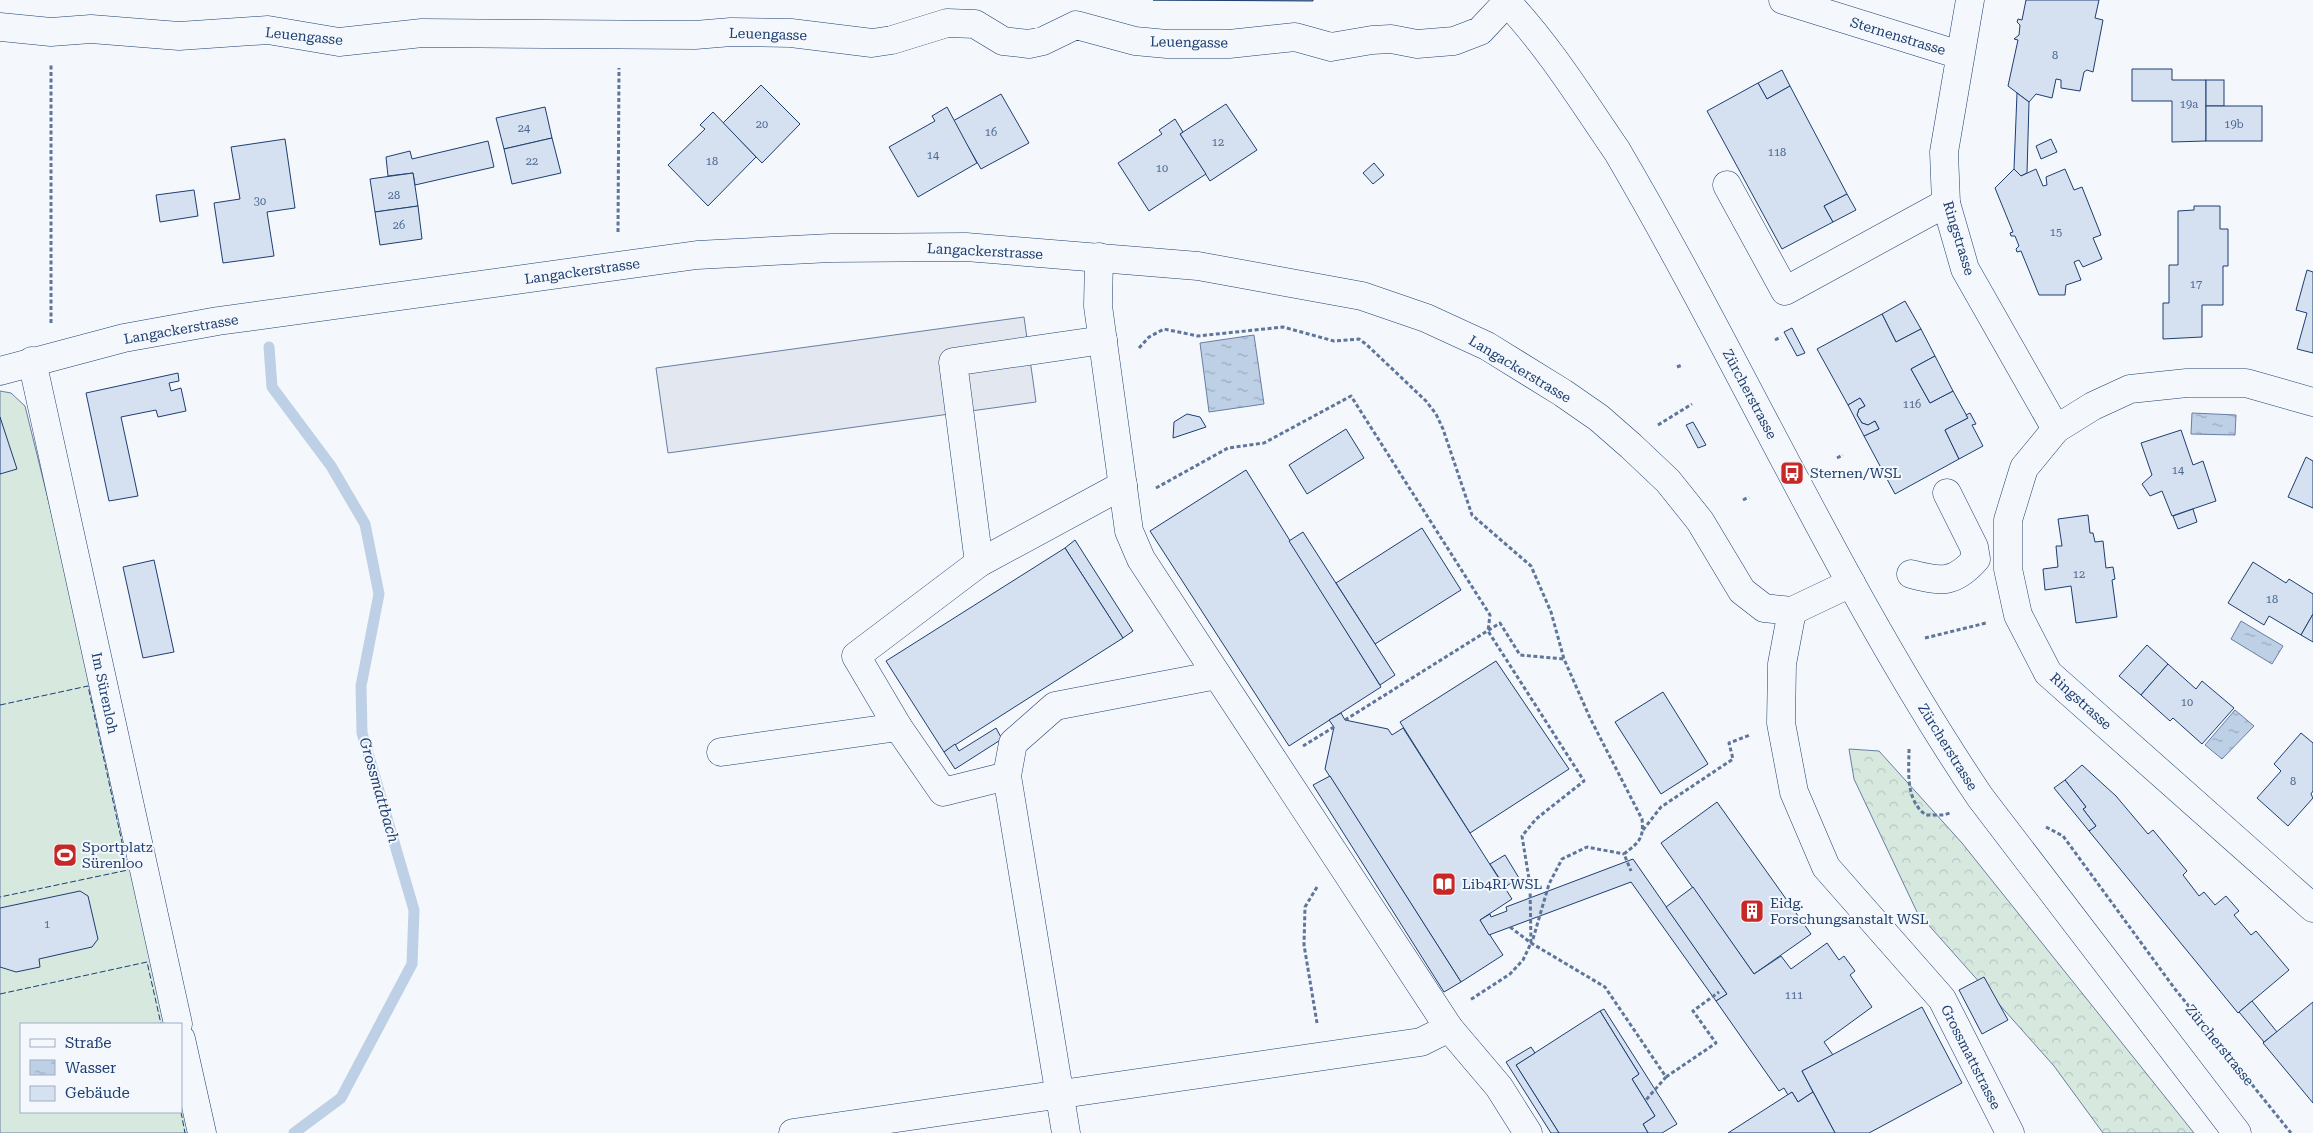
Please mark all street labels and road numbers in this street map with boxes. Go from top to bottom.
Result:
street label: Sternenstrasse [1848,14,1948,58]
street label: Leuengasse [264,24,344,48]
street label: Leuengasse [729,25,808,43]
street label: Leuengasse [1150,33,1228,51]
street label: Ringstrasse [1940,199,1978,277]
street label: Langackerstrasse [927,240,1044,262]
street label: Langackerstrasse [523,255,641,287]
street label: Langackerstrasse [122,311,240,347]
street label: Langackerstrasse [1466,332,1574,406]
street label: Zürcherstrasse [1720,346,1781,442]
street label: Im Sürenloh [89,651,121,735]
street label: Ringstrasse [2047,669,2115,733]
street label: Zürcherstrasse [1915,701,1981,794]
street label: Zürcherstrasse [2183,1001,2258,1089]
street label: Grossmattstrasse [1938,1002,2004,1112]

